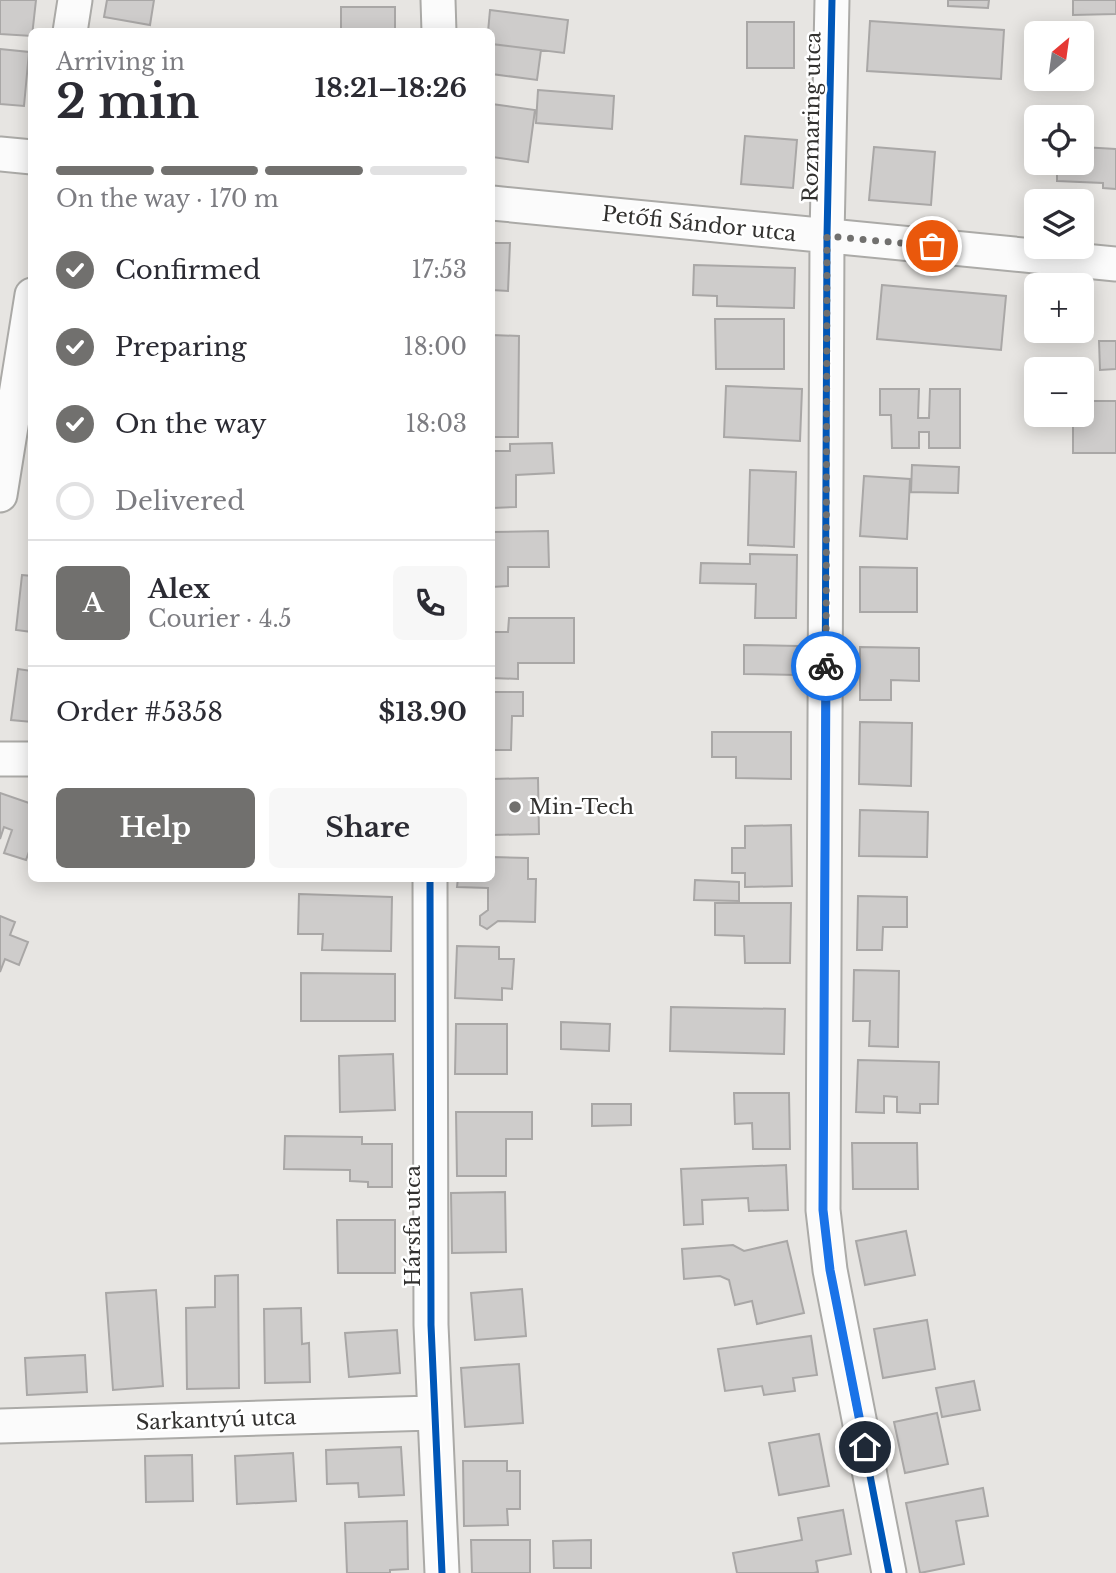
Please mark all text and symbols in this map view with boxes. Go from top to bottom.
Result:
north arrow [1024,21,1094,91]
map controls [1024,21,1094,427]
street label: Rozmaring utca [798,31,826,203]
text: Arriving in [56,48,185,76]
text: 18:21–18:26 [315,72,467,104]
text: 2 min [56,73,199,130]
button: locate [1024,105,1094,175]
text: On the way · 170 m [56,185,279,213]
button: layers [1024,189,1094,259]
street label: Petőfi Sándor utca [601,201,798,247]
pin [902,216,962,276]
icon: bag [913,227,951,265]
icon: check [56,251,94,289]
text: Confirmed [115,254,260,286]
text: 17:53 [411,256,467,284]
button: + [1024,273,1094,343]
icon: check [56,328,94,366]
text: Preparing [115,331,247,363]
text: 18:00 [403,333,467,361]
button: − [1024,357,1094,427]
icon: check [56,405,94,443]
text: On the way [115,408,267,440]
text: 18:03 [406,410,467,438]
text: Delivered [115,485,245,517]
button: phone [393,566,467,640]
text: Alex [148,573,210,605]
text: A [82,587,104,619]
text: Courier · 4.5 [148,605,292,633]
courier [791,631,861,701]
icon: bike [807,647,845,685]
text: Order #5358 [56,696,223,728]
text: $13.90 [378,696,467,728]
button: Help [56,788,255,868]
button: Share [269,788,467,868]
place label: Min-Tech [529,794,634,820]
marker: Min-Tech [507,799,523,815]
street label: Hársfa utca [400,1165,426,1287]
street label: Sarkantyú utca [135,1404,297,1436]
pin [835,1417,895,1477]
icon: home [846,1428,884,1466]

